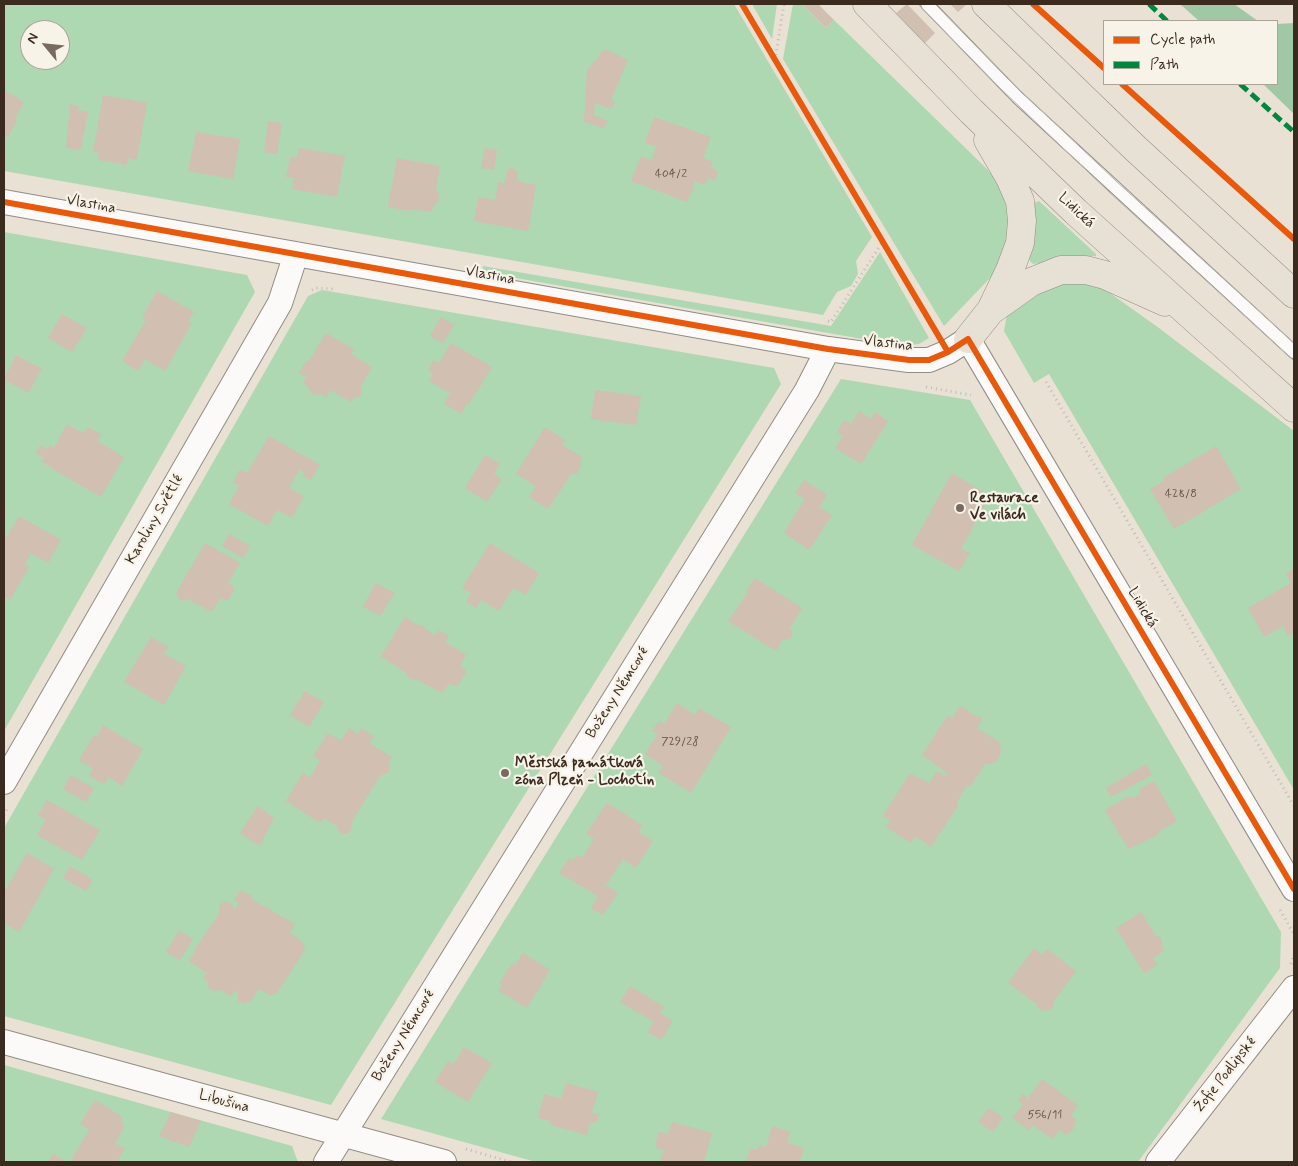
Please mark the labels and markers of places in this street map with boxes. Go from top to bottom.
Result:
place label: Restaurace Ve vilách [970,490,1039,525]
marker: Restaurace Ve vilách [954,502,966,514]
place label: Městská památková zóna Plzeň - Lochotín [515,755,654,790]
marker: Městská památková zóna Plzeň - Lochotín [499,767,511,779]

